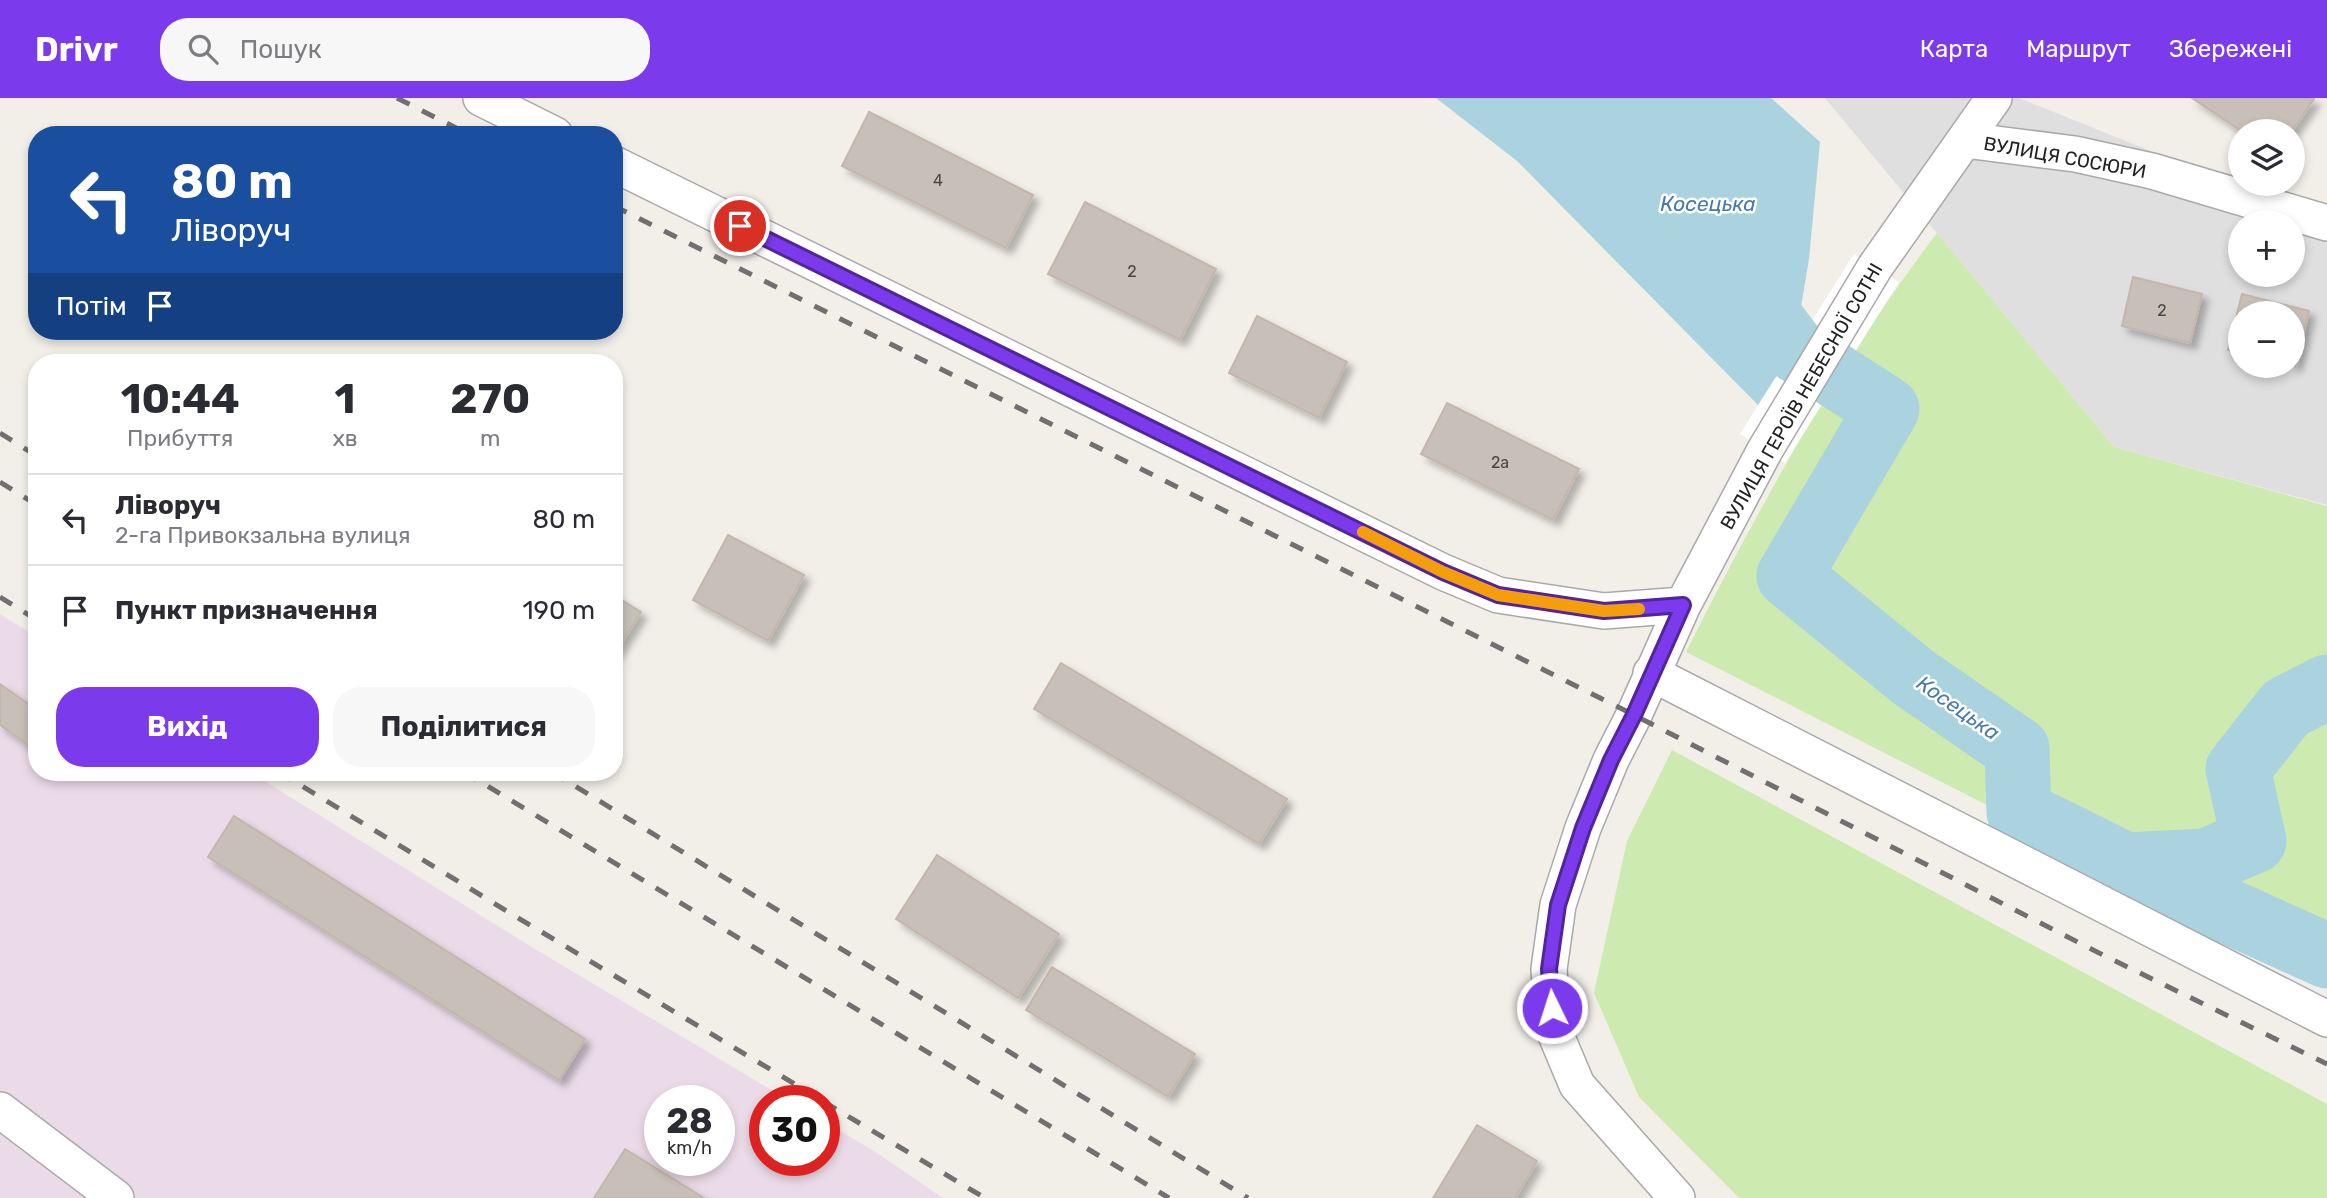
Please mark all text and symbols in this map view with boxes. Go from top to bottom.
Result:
search box [160,18,650,81]
text: Drivr [35,30,118,69]
icon: search [184,30,222,68]
text: Пошук [240,34,322,65]
text: Карта [1920,35,1988,63]
text: Маршрут [2026,35,2131,63]
text: Збережені [2169,35,2292,63]
map controls [2228,119,2305,378]
button: layers [2228,119,2305,196]
street label: ВУЛИЦЯ СОСЮРИ [1982,132,2148,183]
text: 80 m [171,152,293,210]
icon: left [56,154,147,245]
house number: 4 [933,171,943,190]
water label: Косецька [1660,191,1756,216]
pin [710,196,770,256]
icon: arrive [721,207,759,245]
button: + [2228,210,2305,287]
text: Ліворуч [171,211,291,249]
street label: ВУЛИЦЯ ГЕРОЇВ НЕБЕСНОЇ СОТНІ [1716,259,1887,534]
house number: 2 [1127,262,1137,281]
icon: arrive [141,287,179,325]
text: Потім [56,291,127,322]
house number: 2 [2157,301,2167,320]
button: − [2228,301,2305,378]
text: 10:44 [121,374,240,424]
text: 1 [335,374,355,424]
text: 270 [450,374,530,424]
text: Прибуття [127,424,233,452]
text: хв [332,424,358,452]
text: m [480,424,501,452]
house number: 2а [1491,453,1509,472]
text: Ліворуч [115,490,221,521]
icon: left [56,501,94,539]
text: 80 m [532,504,595,535]
text: 2-га Привокзальна вулиця [115,521,410,549]
icon: arrive [56,592,94,630]
text: Пункт призначення [115,595,378,626]
text: 190 m [522,595,595,626]
water label: Косецька [1912,670,2004,745]
button: Вихід [56,687,319,767]
button: Поділитися [333,687,595,767]
position arrow [1515,971,1589,1045]
speed limit sign: 30 [749,1085,840,1176]
text: 28 [666,1100,713,1142]
text: km/h [667,1137,712,1159]

